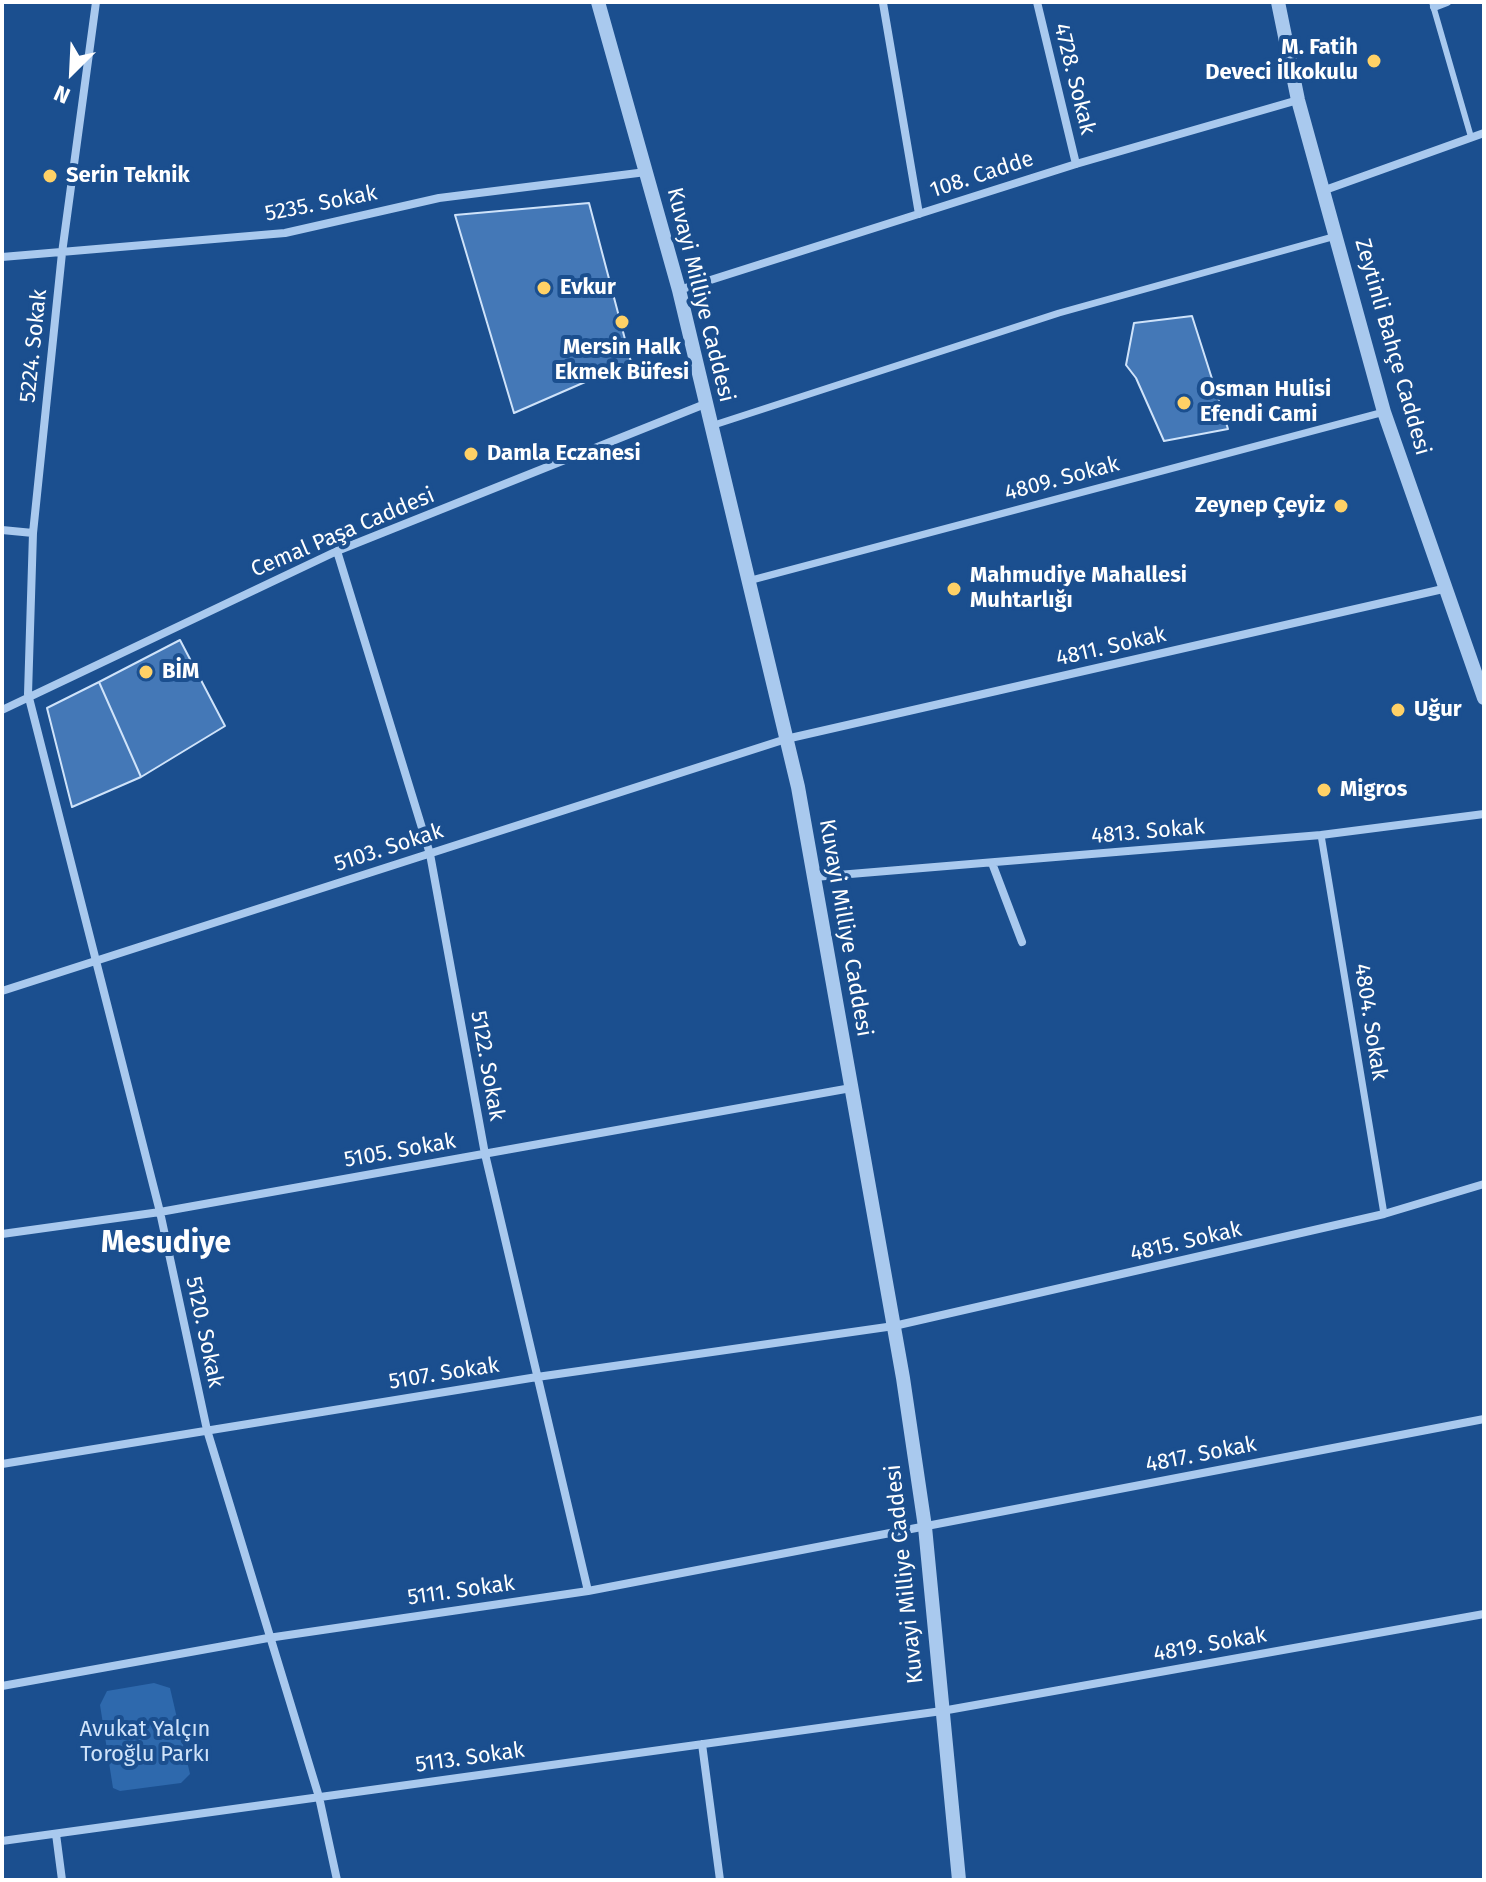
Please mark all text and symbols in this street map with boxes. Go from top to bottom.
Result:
street label: 4728. Sokak [1047,21,1101,137]
north arrow [32,32,112,112]
place label: M. Fatih Deveci İlkokulu [1205,35,1358,86]
marker: M. Fatih Deveci İlkokulu [1365,52,1383,70]
text: N [50,79,74,110]
street label: 108. Cadde [927,146,1037,204]
place label: Serin Teknik [66,163,190,189]
marker: Serin Teknik [41,167,59,185]
street label: 5235. Sokak [263,180,379,228]
street label: Kuvayi Milliye Caddesi [661,185,739,405]
street label: Zeytinli Bahçe Caddesi [1348,236,1436,458]
place label: Evkur [560,275,616,301]
marker: Evkur [535,279,553,297]
street label: 5224. Sokak [15,288,53,404]
marker: Mersin Halk Ekmek Büfesi [613,313,631,331]
place label: Mersin Halk Ekmek Büfesi [555,335,689,386]
place label: Osman Hulisi Efendi Cami [1200,377,1331,428]
marker: Osman Hulisi Efendi Cami [1175,394,1193,412]
place label: Damla Eczanesi [487,441,641,467]
marker: Damla Eczanesi [462,445,480,463]
street label: 4809. Sokak [1002,451,1122,507]
street label: Cemal Paşa Caddesi [247,482,439,584]
place label: Zeynep Çeyiz [1195,493,1325,519]
marker: Zeynep Çeyiz [1332,497,1350,515]
place label: Mahmudiye Mahallesi Muhtarlığı [970,563,1187,614]
marker: Mahmudiye Mahallesi Muhtarlığı [945,580,963,598]
street label: 4811. Sokak [1053,622,1169,672]
place label: BİM [162,659,199,685]
marker: BİM [137,663,155,681]
place label: Uğur [1414,697,1462,723]
marker: Uğur [1389,701,1407,719]
place label: Migros [1340,777,1407,803]
marker: Migros [1315,781,1333,799]
street label: 4813. Sokak [1090,814,1206,850]
street label: Kuvayi Milliye Caddesi [813,817,877,1039]
street label: 5103. Sokak [331,818,447,878]
street label: 4804. Sokak [1348,962,1392,1082]
street label: 5122. Sokak [464,1009,510,1123]
street label: 5105. Sokak [342,1128,458,1174]
street label: 4815. Sokak [1128,1216,1244,1268]
district label: Mesudiye [101,1226,231,1262]
street label: 5120. Sokak [179,1274,229,1390]
street label: 5107. Sokak [387,1352,501,1396]
street label: 4817. Sokak [1143,1431,1259,1479]
street label: Kuvayi Milliye Caddesi [880,1463,930,1685]
street label: 5111. Sokak [406,1570,516,1612]
street label: 4819. Sokak [1151,1622,1269,1668]
park label: Avukat Yalçın Toroğlu Parkı [80,1717,210,1768]
street label: 5113. Sokak [414,1737,526,1779]

